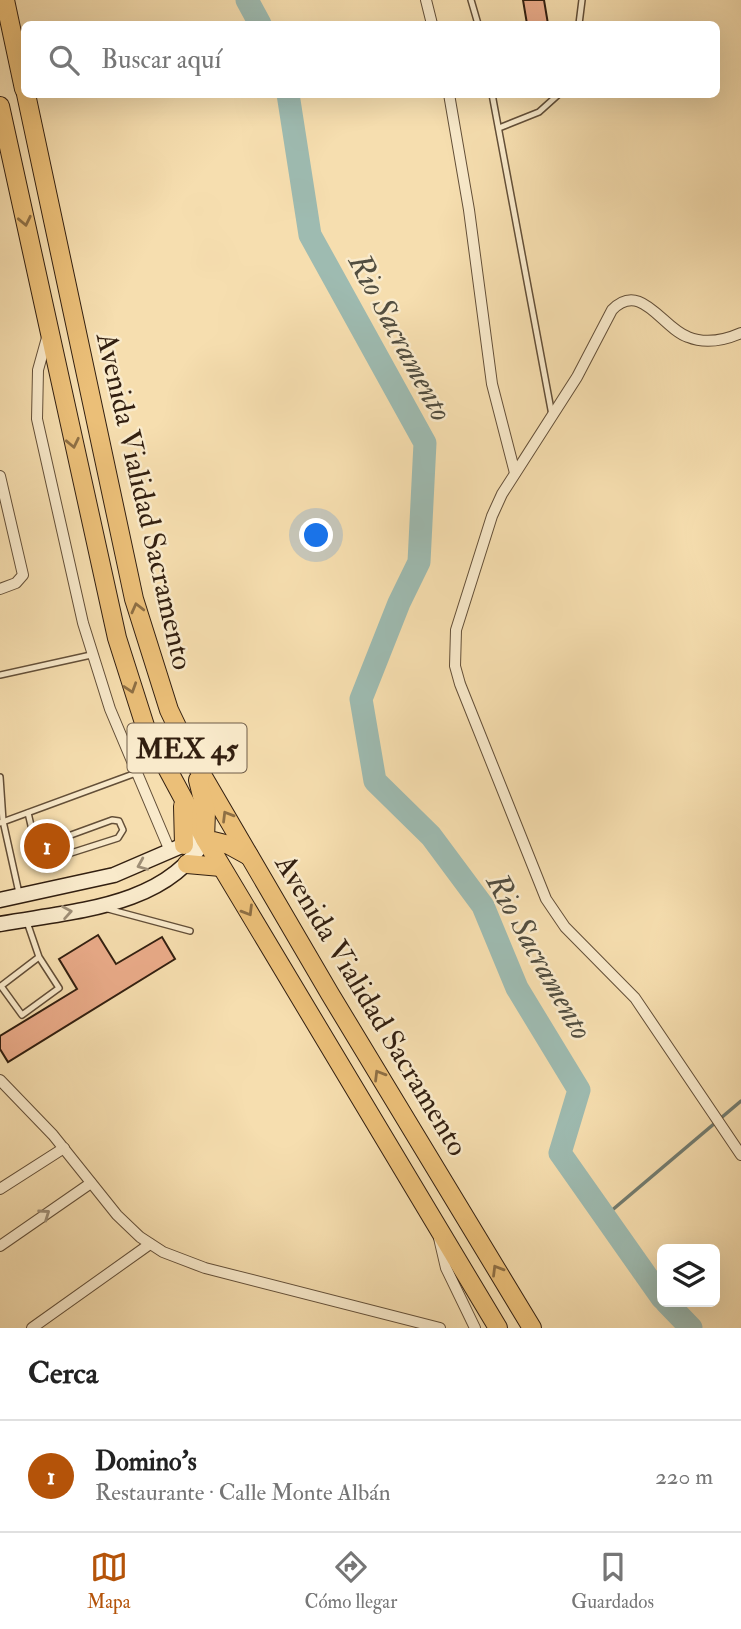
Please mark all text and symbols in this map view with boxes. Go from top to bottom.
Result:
search box [21,21,720,98]
icon: search [45,41,83,79]
text: Buscar aquí [101,44,221,76]
one-way arrow [17,215,31,227]
water label: Rio Sacramento [339,246,461,428]
street label: Avenida Vialidad Sacramento [87,328,201,673]
one-way arrow [65,437,79,449]
your location [299,518,333,552]
one-way arrow [130,602,145,614]
one-way arrow [123,682,137,694]
road number: MEX 45 [128,724,246,772]
one-way arrow [222,810,235,823]
pin: 1 [24,820,70,872]
street label: Avenida Vialidad Sacramento [266,847,476,1163]
one-way arrow [136,856,148,870]
water label: Rio Sacramento [476,865,601,1047]
one-way arrow [239,903,252,916]
one-way arrow [61,905,73,920]
one-way arrow [375,1070,388,1083]
one-way arrow [37,1210,50,1222]
map controls [657,1244,720,1307]
button: layers [657,1244,720,1307]
one-way arrow [492,1264,505,1277]
text: Cerca [28,1355,98,1392]
text: Domino's [95,1446,197,1478]
text: 1 [47,1462,55,1491]
text: 220 m [655,1462,713,1491]
text: Restaurante · Calle Monte Albán [95,1478,391,1507]
tab: Mapa [87,1548,131,1614]
tab: Cómo llegar [305,1548,397,1614]
tab: Guardados [571,1548,654,1614]

